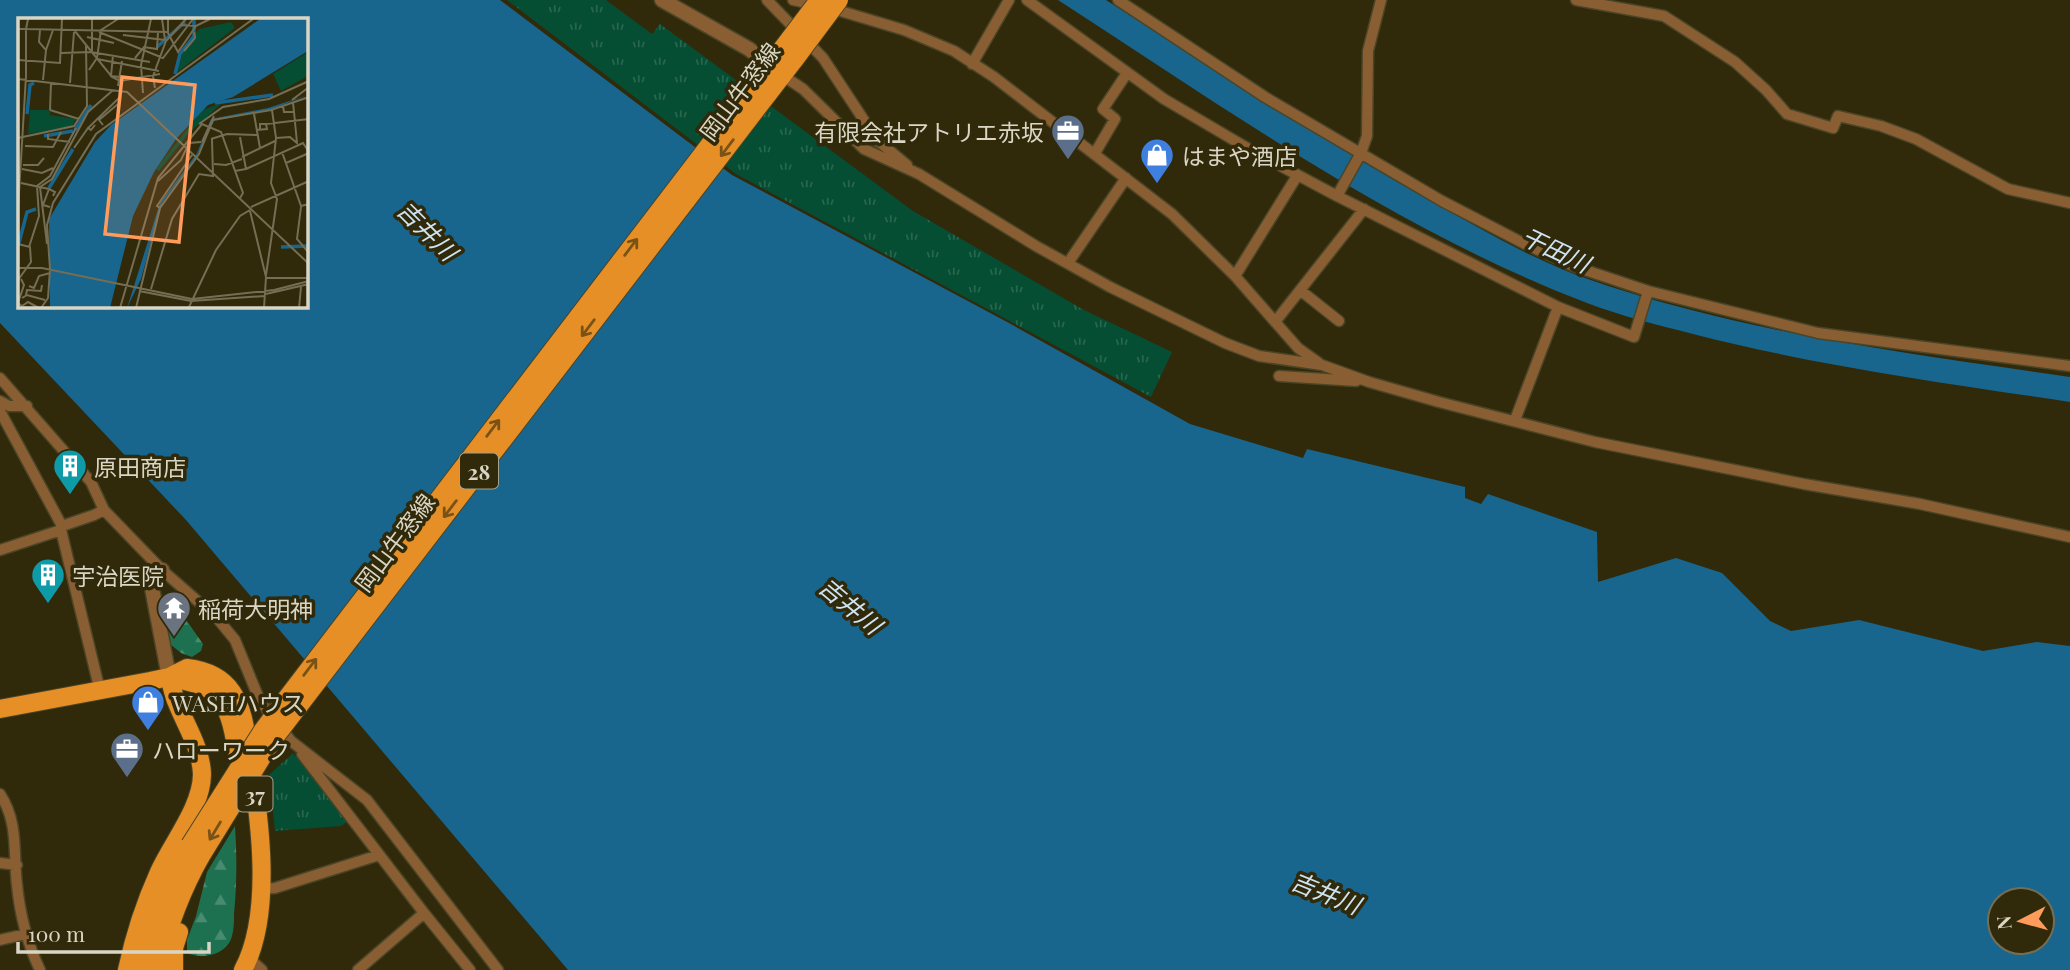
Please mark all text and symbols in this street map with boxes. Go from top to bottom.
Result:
inset map [18,18,308,308]
street label: 岡山牛窓線 [692,36,786,146]
office icon: 有限会社アトリエ赤坂 [1049,112,1087,161]
place label: 有限会社アトリエ赤坂 [814,116,1044,147]
shop icon: はまや酒店 [1138,136,1176,185]
one-way arrow [719,138,734,156]
place label: はまや酒店 [1182,140,1297,171]
water label: 吉井川 [391,193,467,269]
water label: 干田川 [1517,219,1598,280]
one-way arrow [624,239,639,257]
one-way arrow [581,319,596,337]
one-way arrow [486,419,501,438]
building icon: 原田商店 [51,447,89,496]
place label: 原田商店 [94,451,186,482]
road number: 28 [460,454,498,489]
street label: 岡山牛窓線 [347,487,441,597]
one-way arrow [443,499,457,518]
building icon: 宇治医院 [29,556,67,605]
place label: 宇治医院 [72,560,164,591]
water label: 吉井川 [813,570,891,642]
temple icon: 稲荷大明神 [155,589,193,638]
place label: 稲荷大明神 [198,593,313,624]
one-way arrow [303,658,318,677]
shop icon: WASHハウス [129,683,167,732]
place label: WASHハウス [171,687,305,718]
office icon: ハローワーク [108,730,146,779]
place label: ハローワーク [152,734,290,765]
road number: 37 [238,776,272,812]
one-way arrow [208,821,222,841]
water label: 吉井川 [1287,864,1368,921]
north arrow [1986,886,2056,956]
scale bar [18,911,208,955]
text: N [1989,914,2017,931]
text: 100 m [28,919,85,947]

